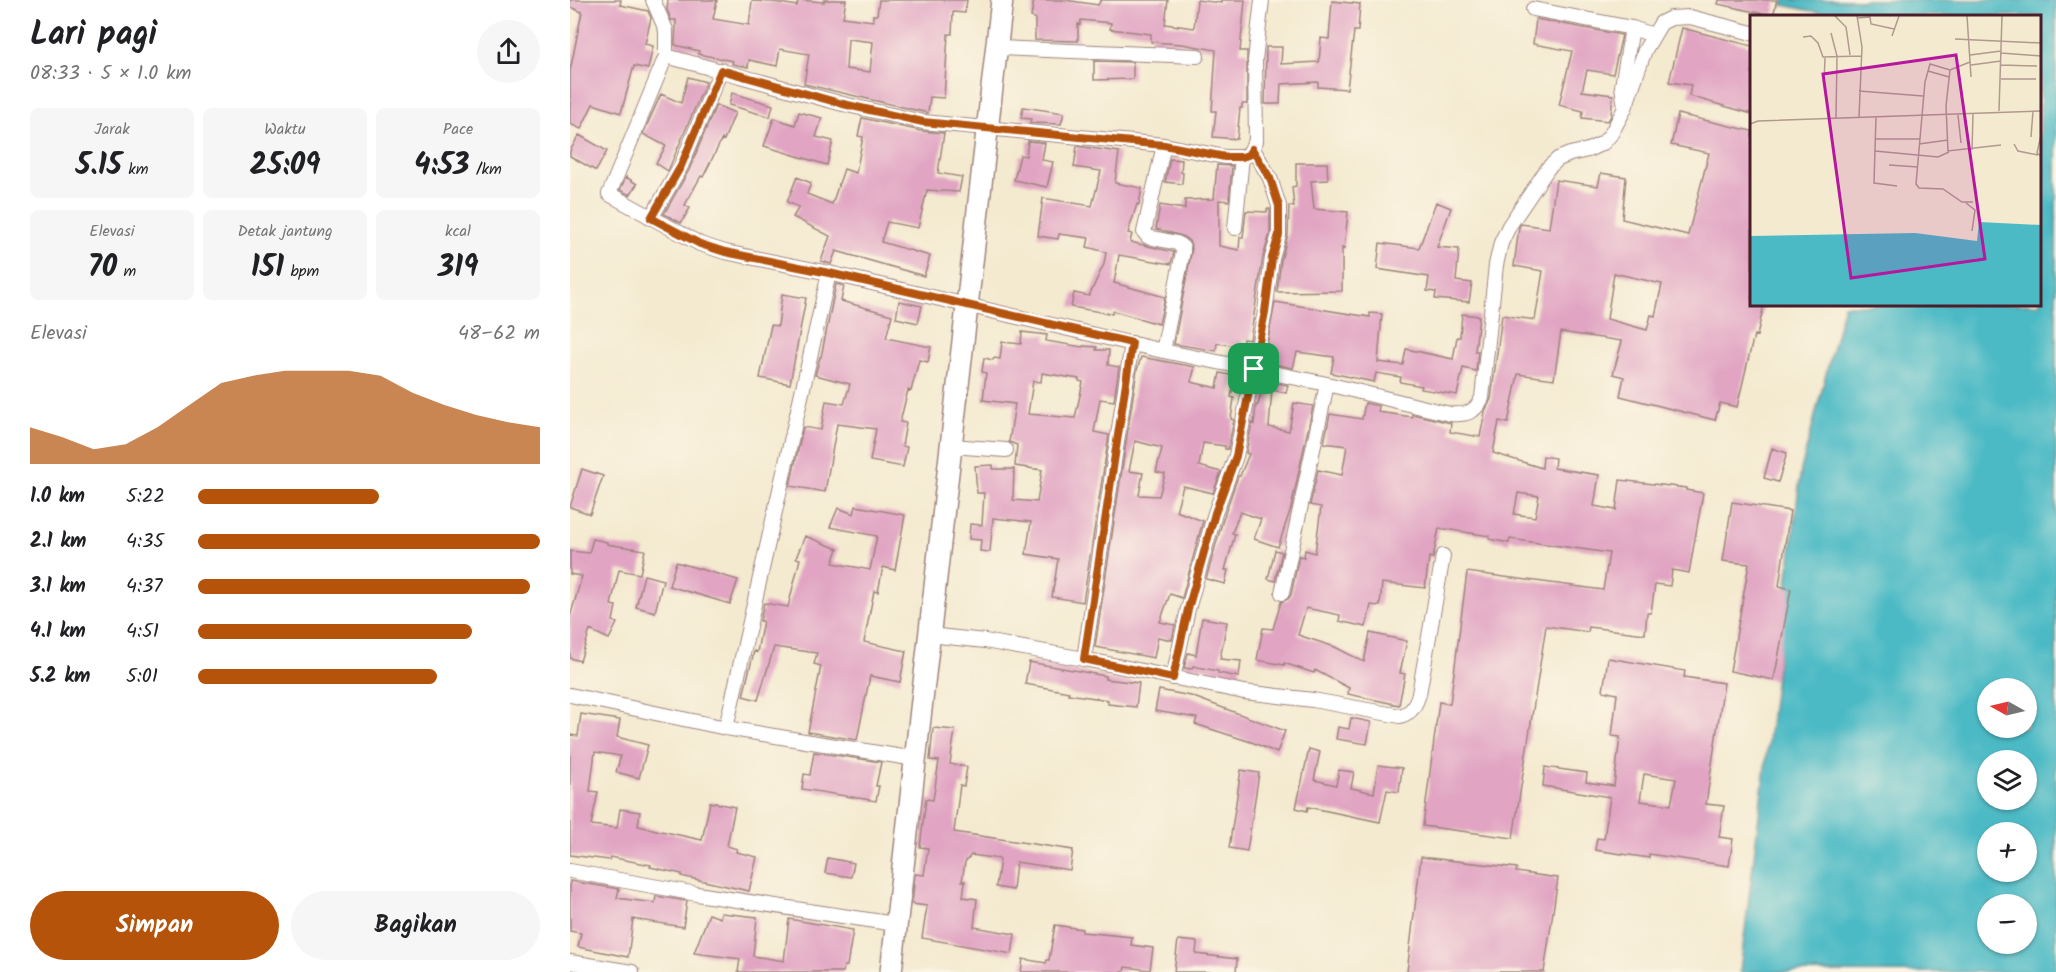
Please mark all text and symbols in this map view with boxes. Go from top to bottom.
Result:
text: Lari pagi [30,9,157,62]
inset map [1750,15,2041,306]
button: share [477,20,540,83]
text: 08:33 · 5 × 1.0 km [30,58,191,90]
text: Jarak [94,117,130,142]
text: Waktu [264,117,306,142]
text: Pace [443,117,473,142]
text: 5.15 [75,142,122,190]
text: 25:09 [250,142,320,190]
text: 4:53 [414,142,470,190]
text: km [122,157,149,182]
text: /km [470,157,502,182]
text: Elevasi [89,219,135,244]
text: Detak jantung [237,219,333,244]
text: kcal [445,219,471,244]
text: 70 [88,244,117,292]
text: 151 [251,244,284,292]
text: 319 [438,244,478,292]
text: m [117,259,136,284]
text: bpm [284,259,319,284]
text: Elevasi [30,318,87,350]
text: 48–62 m [458,318,540,350]
pin [1228,343,1279,394]
icon: arrive [1237,352,1270,385]
text: 1.0 km [30,481,85,513]
text: 5:22 [126,481,165,513]
text: 2.1 km [30,526,86,558]
text: 4:35 [126,526,164,558]
text: 3.1 km [30,571,86,603]
text: 4:37 [126,571,163,603]
text: 4.1 km [30,616,86,648]
text: 4:51 [126,616,159,648]
text: 5.2 km [30,661,90,693]
text: 5:01 [126,661,158,693]
north arrow [1977,678,2037,738]
map controls [1977,678,2037,954]
button: layers [1977,750,2037,810]
button: + [1977,822,2037,882]
button: Simpan [30,891,279,960]
button: Bagikan [291,891,540,960]
button: − [1977,894,2037,954]

